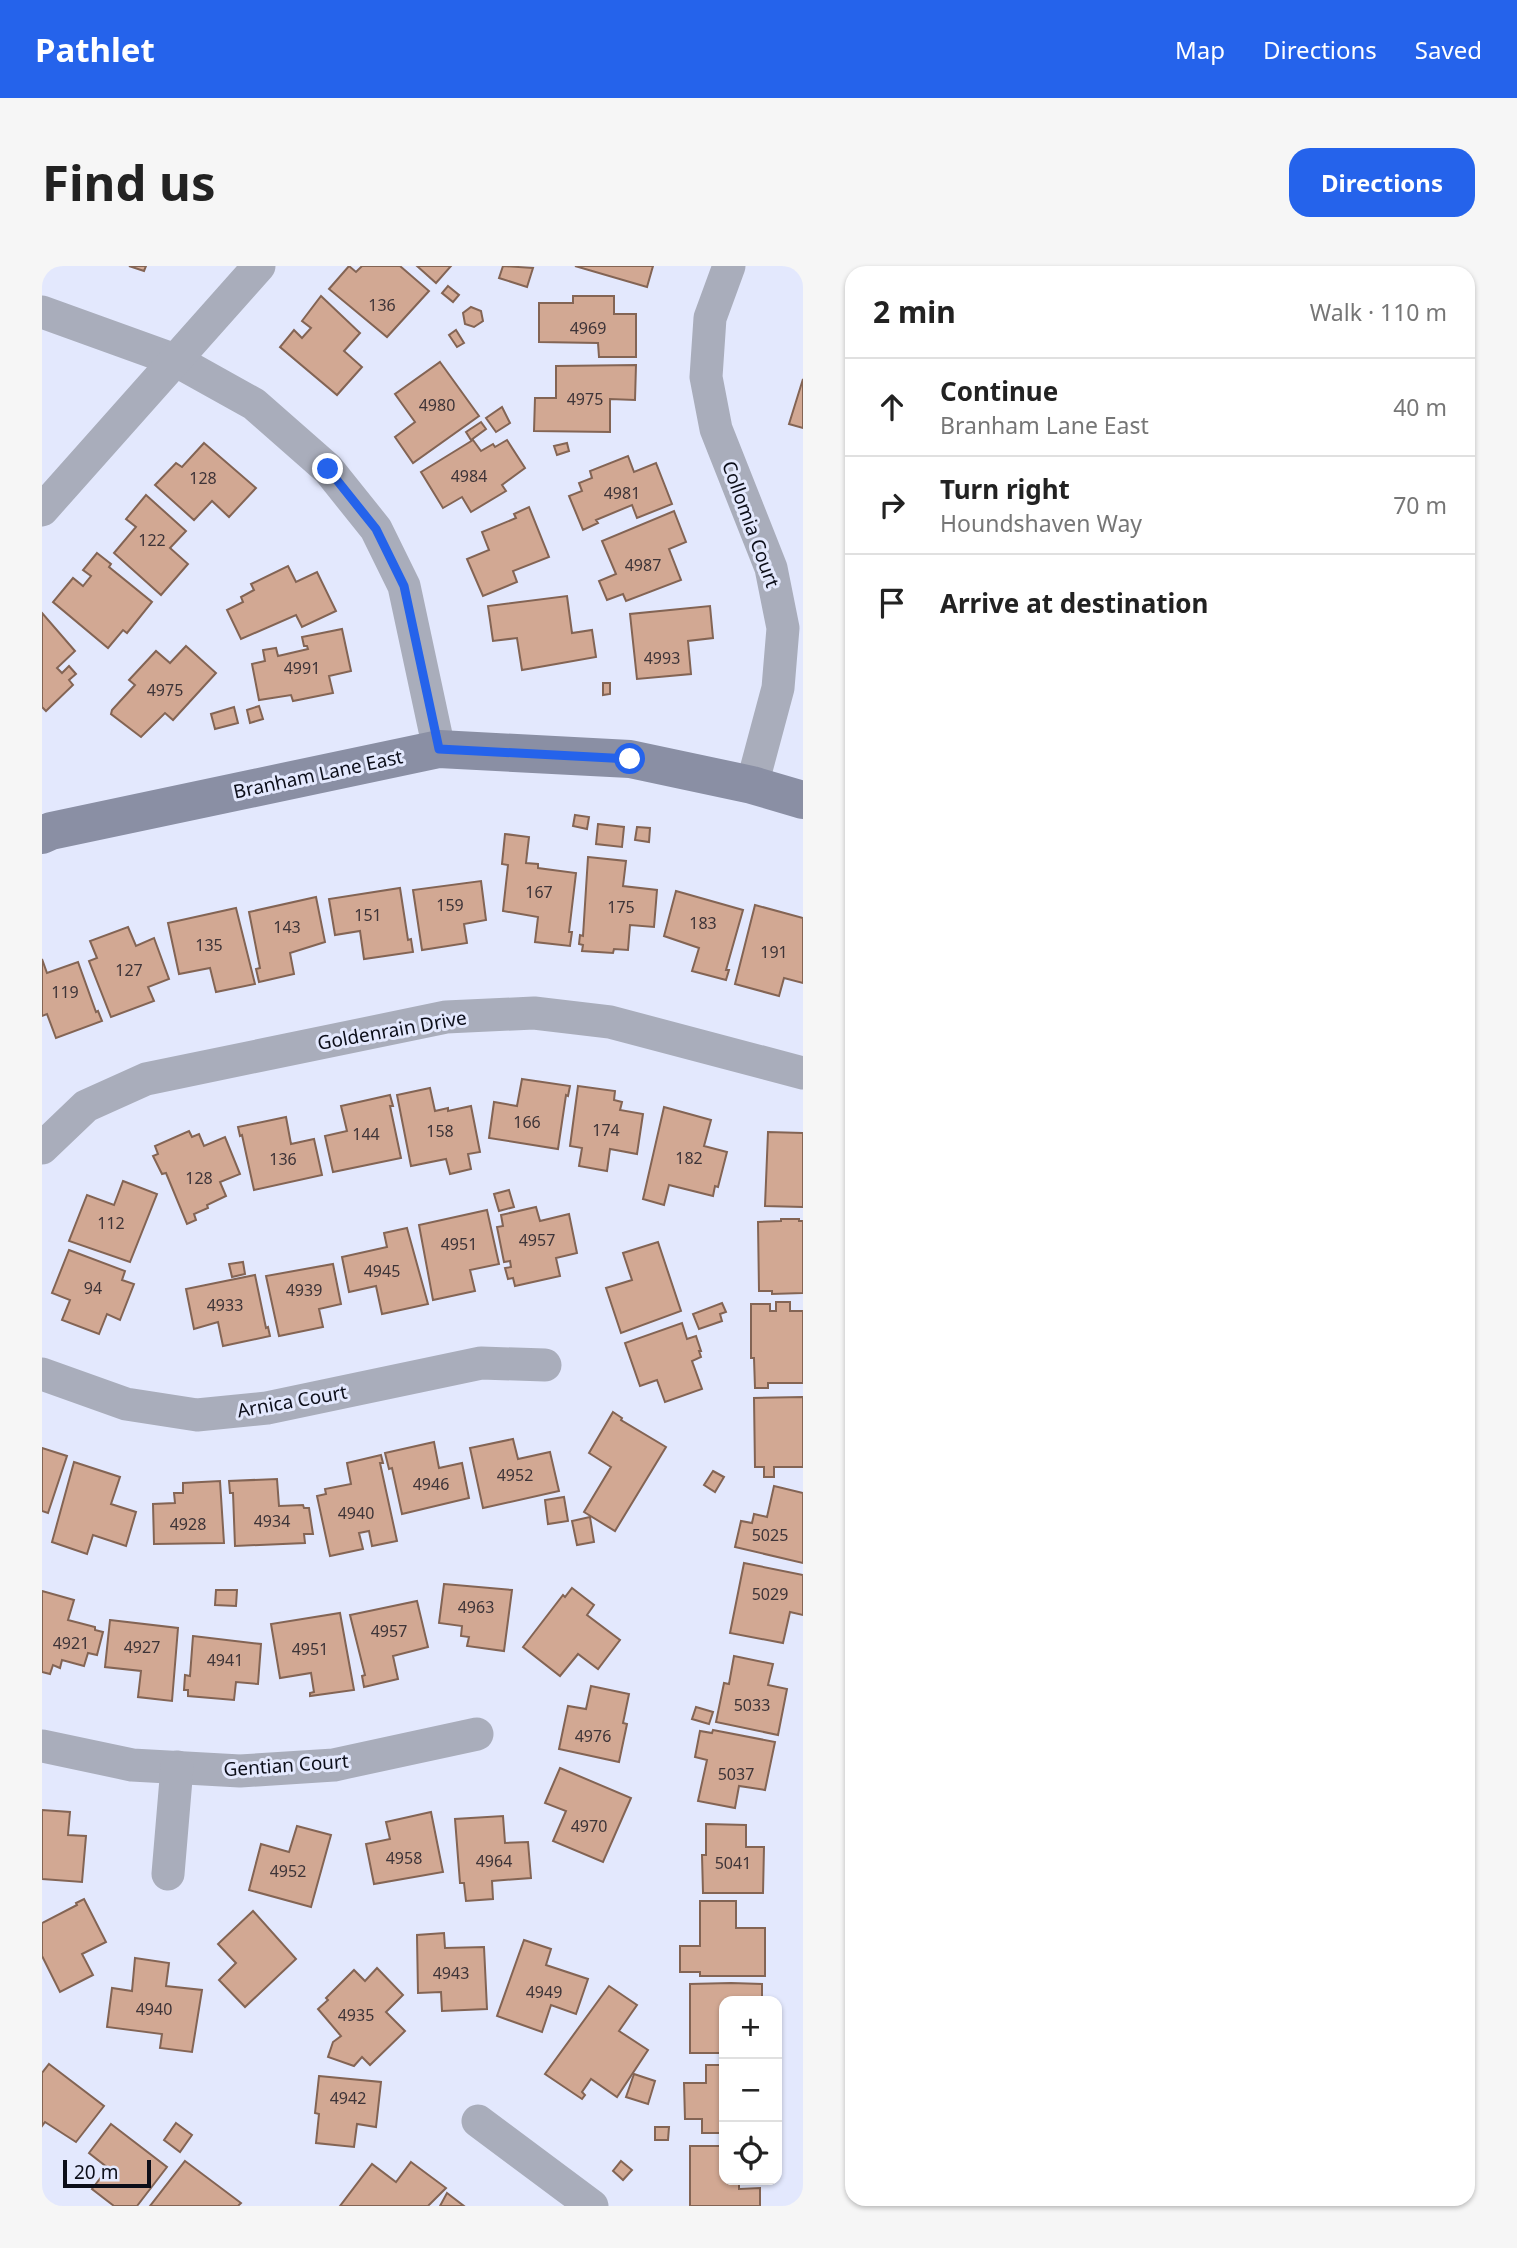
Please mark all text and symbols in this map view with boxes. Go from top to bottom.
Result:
text: Pathlet [35,27,155,72]
text: Map [1175,33,1225,66]
text: Directions [1263,33,1377,66]
text: Saved [1415,33,1482,66]
button: Directions [1289,148,1475,217]
text: Find us [42,149,216,215]
text: 2 min [873,291,956,332]
house number: 136 [368,294,396,316]
text: Walk · 110 m [1310,296,1447,328]
house number: 4969 [570,317,606,339]
text: Continue [940,373,1058,409]
house number: 4975 [567,388,603,410]
icon: ahead [873,388,911,426]
text: 40 m [1393,391,1447,423]
house number: 4980 [419,394,455,416]
text: Branham Lane East [940,409,1149,441]
route end [312,453,343,484]
street label: Collomia Court [716,457,786,591]
house number: 4984 [451,465,487,487]
house number: 128 [189,467,217,489]
text: Turn right [940,471,1070,507]
house number: 4981 [604,482,640,504]
icon: right [873,486,911,524]
text: 70 m [1393,489,1447,521]
text: Houndshaven Way [940,507,1142,539]
house number: 122 [138,529,166,551]
house number: 4987 [625,554,661,576]
icon: arrive [873,584,911,622]
text: Arrive at destination [940,585,1209,621]
house number: 4993 [644,647,680,669]
house number: 4991 [284,657,320,679]
house number: 4975 [147,679,183,701]
street label: Branham Lane East [231,743,405,805]
route start [614,743,645,774]
house number: 167 [525,881,553,903]
house number: 159 [436,894,464,916]
house number: 175 [607,896,635,918]
house number: 151 [354,904,382,926]
house number: 183 [689,912,717,934]
house number: 143 [273,916,301,938]
house number: 135 [195,934,223,956]
house number: 191 [760,941,788,963]
house number: 127 [115,959,143,981]
house number: 119 [51,981,79,1003]
street label: Goldenrain Drive [315,1004,469,1056]
house number: 166 [513,1111,541,1133]
house number: 174 [592,1119,620,1141]
house number: 158 [426,1120,454,1142]
house number: 144 [352,1123,380,1145]
house number: 182 [675,1147,703,1169]
house number: 136 [269,1148,297,1170]
house number: 128 [185,1167,213,1189]
house number: 112 [97,1212,125,1234]
house number: 4957 [519,1229,555,1251]
house number: 4951 [441,1233,477,1255]
house number: 4945 [364,1260,400,1282]
house number: 94 [84,1277,102,1299]
house number: 4939 [286,1279,322,1301]
house number: 4933 [207,1294,243,1316]
street label: Arnica Court [235,1379,349,1423]
house number: 4952 [497,1464,533,1486]
house number: 4946 [413,1473,449,1495]
house number: 4940 [338,1502,374,1524]
house number: 4934 [254,1510,290,1532]
house number: 4928 [170,1513,206,1535]
house number: 5025 [752,1524,788,1546]
house number: 5029 [752,1583,788,1605]
house number: 4963 [458,1596,494,1618]
house number: 4957 [371,1620,407,1642]
house number: 4921 [53,1632,89,1654]
house number: 4927 [124,1636,160,1658]
house number: 4951 [292,1638,328,1660]
house number: 4941 [207,1649,243,1671]
house number: 5033 [734,1694,770,1716]
house number: 4976 [575,1725,611,1747]
street label: Gentian Court [223,1748,350,1782]
house number: 5037 [718,1763,754,1785]
house number: 4970 [571,1815,607,1837]
house number: 4958 [386,1847,422,1869]
house number: 4964 [476,1850,512,1872]
house number: 5041 [715,1852,751,1874]
house number: 4952 [270,1860,306,1882]
house number: 4943 [433,1962,469,1984]
house number: 4949 [526,1981,562,2003]
map controls [719,1996,782,2185]
button: + [719,1996,782,2059]
house number: 4940 [136,1998,172,2020]
house number: 4935 [338,2004,374,2026]
button: − [719,2059,782,2122]
house number: 4942 [330,2087,366,2109]
button: locate [719,2122,782,2185]
scale bar [63,2157,150,2189]
text: 20 m [74,2159,118,2185]

